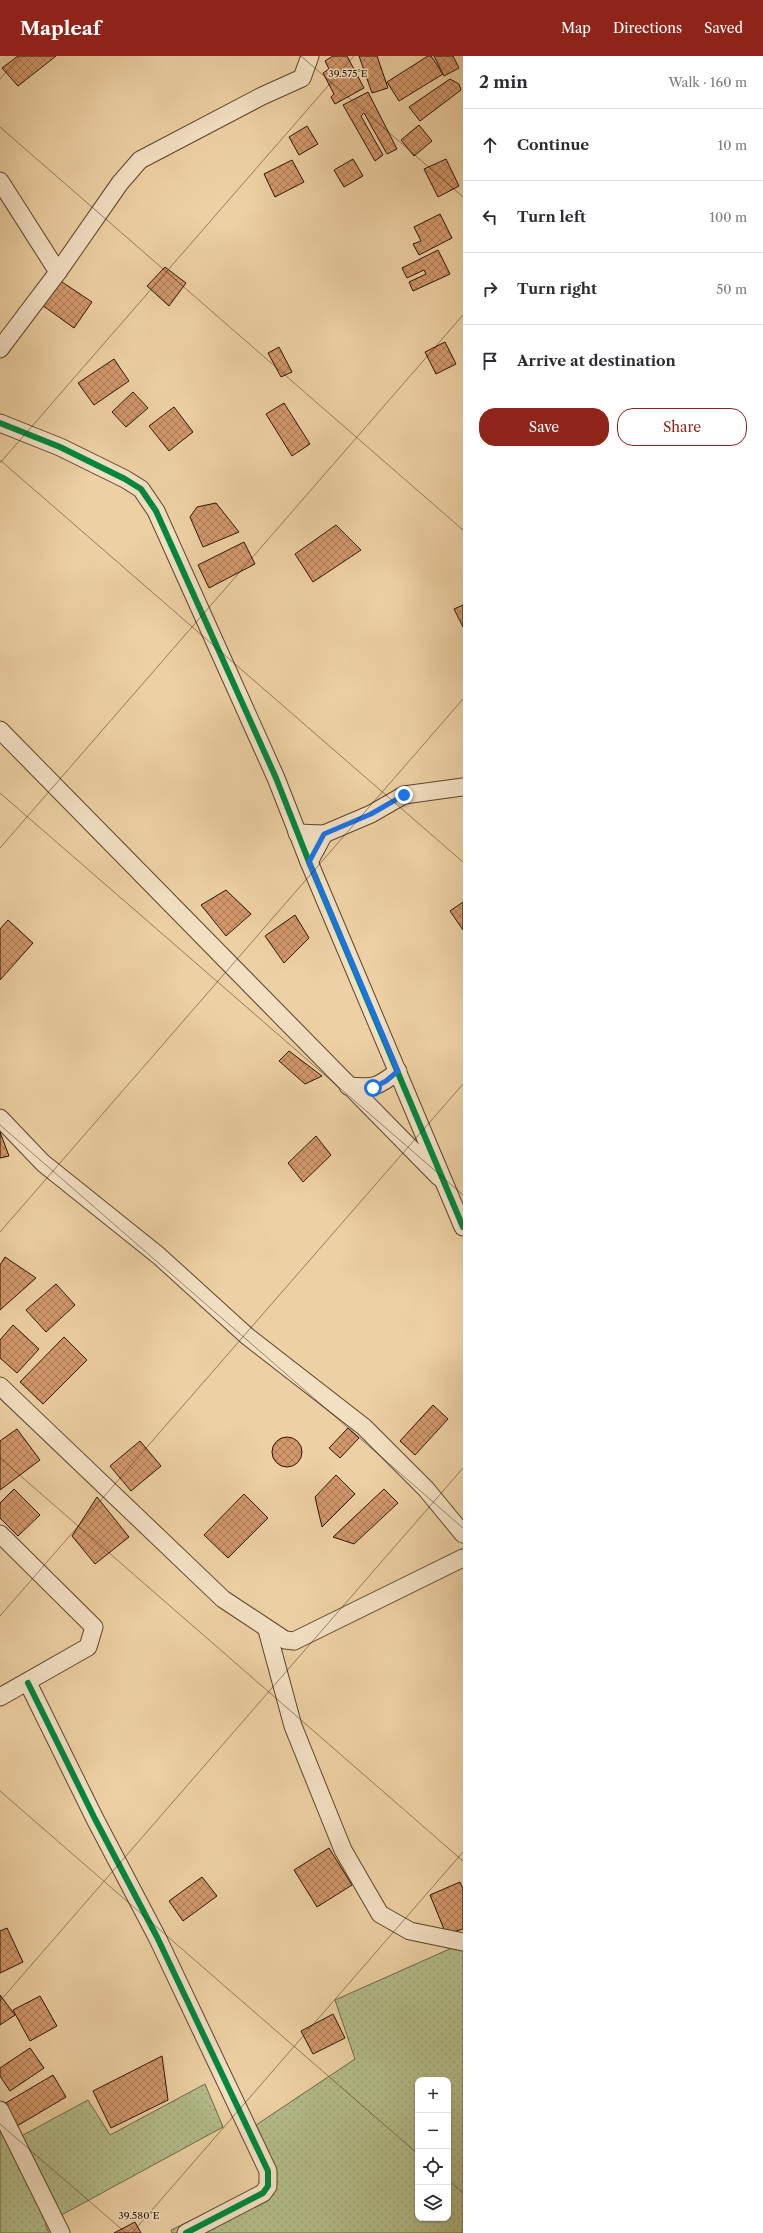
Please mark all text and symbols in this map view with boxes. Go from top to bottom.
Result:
text: Mapleaf [20,17,101,40]
text: Map [561,19,591,37]
text: Directions [613,19,682,37]
text: Saved [704,19,743,37]
text: 39.575°E [328,67,368,80]
text: 2 min [479,72,528,92]
text: Walk · 160 m [668,74,747,90]
icon: ahead [479,134,501,156]
text: Continue [517,135,589,154]
text: 10 m [718,137,747,153]
icon: left [479,206,501,228]
text: Turn left [517,207,586,226]
text: 100 m [709,209,747,225]
icon: right [479,278,501,300]
text: Turn right [517,279,597,298]
text: 50 m [716,281,747,297]
icon: arrive [479,350,501,372]
text: Arrive at destination [517,351,676,370]
button: Save [479,408,609,446]
button: Share [617,408,747,446]
route end [395,786,413,804]
route start [364,1079,382,1097]
map controls [415,2077,451,2221]
button: + [415,2077,451,2113]
button: − [415,2113,451,2149]
button: locate [415,2149,451,2185]
button: layers [415,2185,451,2221]
text: 39.580°E [118,2209,160,2222]

